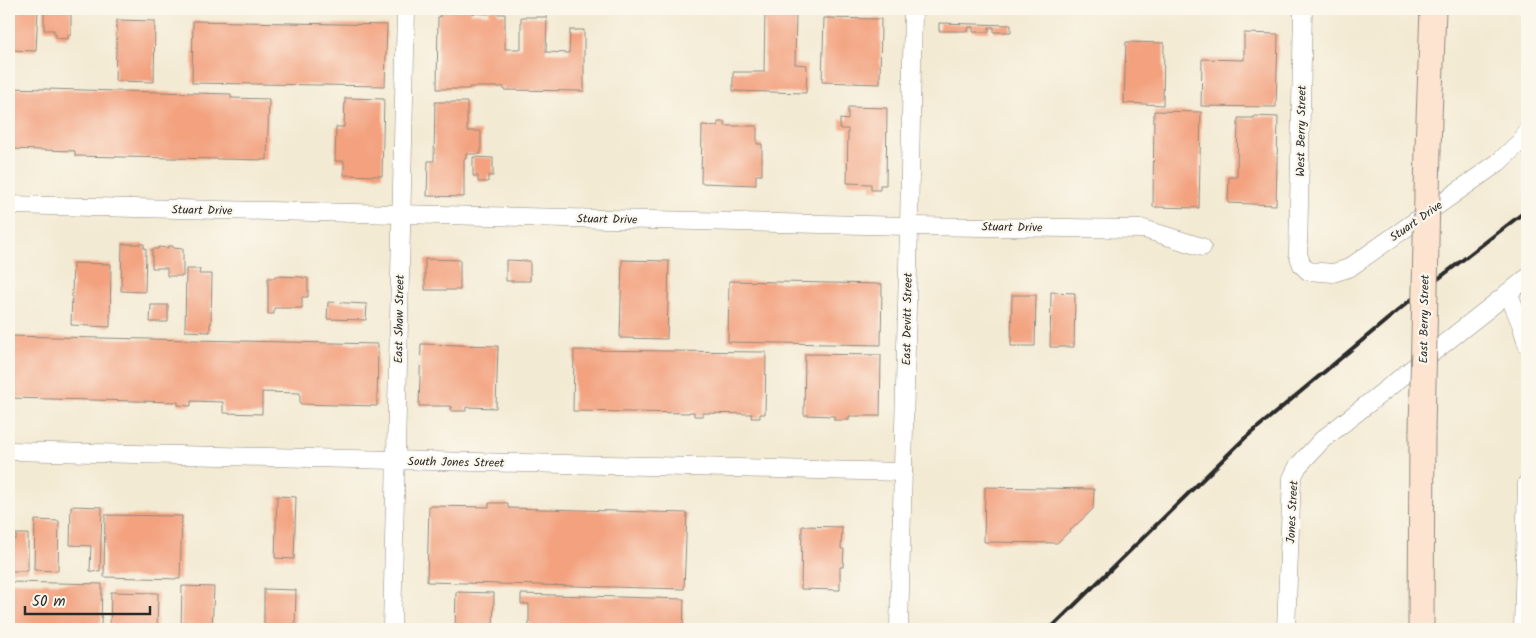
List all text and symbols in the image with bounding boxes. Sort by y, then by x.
street label: West Berry Street [1291,85,1312,177]
street label: Stuart Drive [1386,196,1447,247]
street label: Stuart Drive [171,200,233,221]
street label: Stuart Drive [576,209,638,230]
street label: Stuart Drive [981,217,1043,238]
street label: East Devitt Street [897,272,918,366]
street label: East Shaw Street [389,274,410,364]
street label: East Berry Street [1414,274,1435,364]
street label: South Jones Street [407,452,505,473]
street label: Jones Street [1281,480,1304,544]
scale bar [25,583,150,615]
text: 50 m [32,590,66,614]

